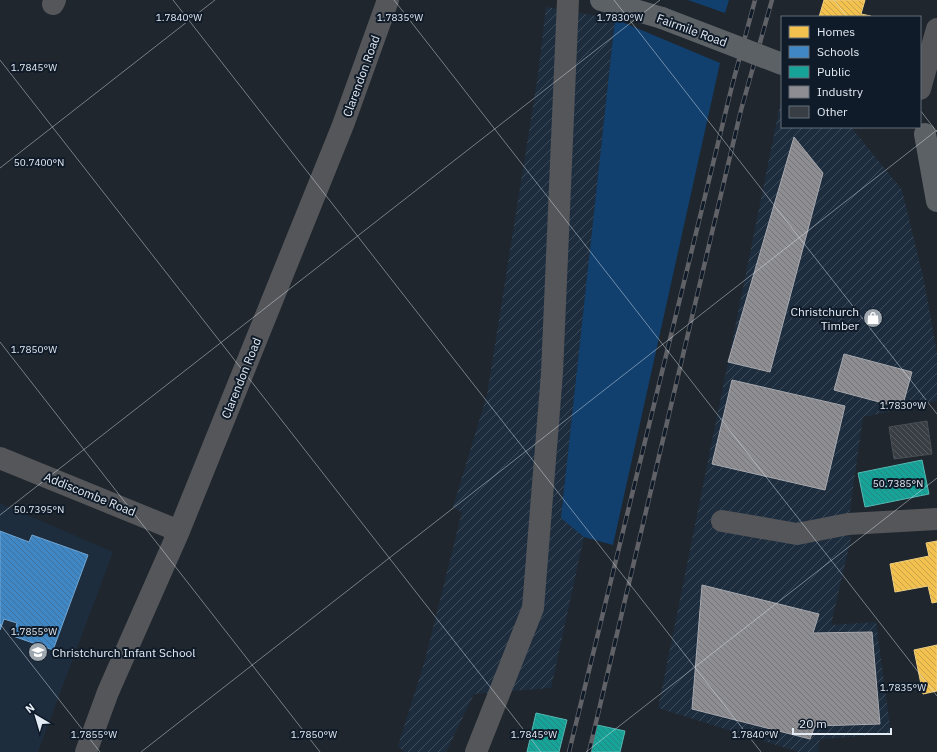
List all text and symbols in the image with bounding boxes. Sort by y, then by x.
street label: Fairmile Road [655,10,729,50]
text: 1.7840°W [156,11,202,24]
text: 1.7835°W [377,11,423,24]
text: 1.7830°W [597,11,643,24]
legend [781,16,921,128]
text: Homes [817,24,855,39]
street label: Clarendon Road [339,33,383,119]
text: Schools [817,44,860,59]
text: 1.7845°W [11,61,57,74]
text: Public [817,64,850,79]
text: Industry [817,84,863,99]
text: Other [817,104,848,119]
text: 50.7400°N [14,156,64,169]
place label: Christchurch Timber [791,304,860,333]
shop icon: Christchurch Timber [862,307,884,329]
street label: Clarendon Road [218,335,264,421]
text: 1.7850°W [11,343,57,356]
text: 1.7830°W [880,399,926,412]
street label: Addiscombe Road [42,469,138,519]
text: 50.7385°N [873,477,923,490]
text: 50.7395°N [14,503,64,516]
text: 1.7855°W [11,625,57,638]
school or university icon: Christchurch Infant School [27,641,49,663]
place label: Christchurch Infant School [52,645,196,660]
text: 1.7835°W [880,681,926,694]
north arrow [16,696,56,736]
text: N [22,700,37,716]
scale bar [793,710,891,736]
text: 20 m [799,716,827,731]
text: 1.7855°W [71,728,117,741]
text: 1.7850°W [291,728,337,741]
text: 1.7845°W [511,728,557,741]
text: 1.7840°W [732,728,778,741]

